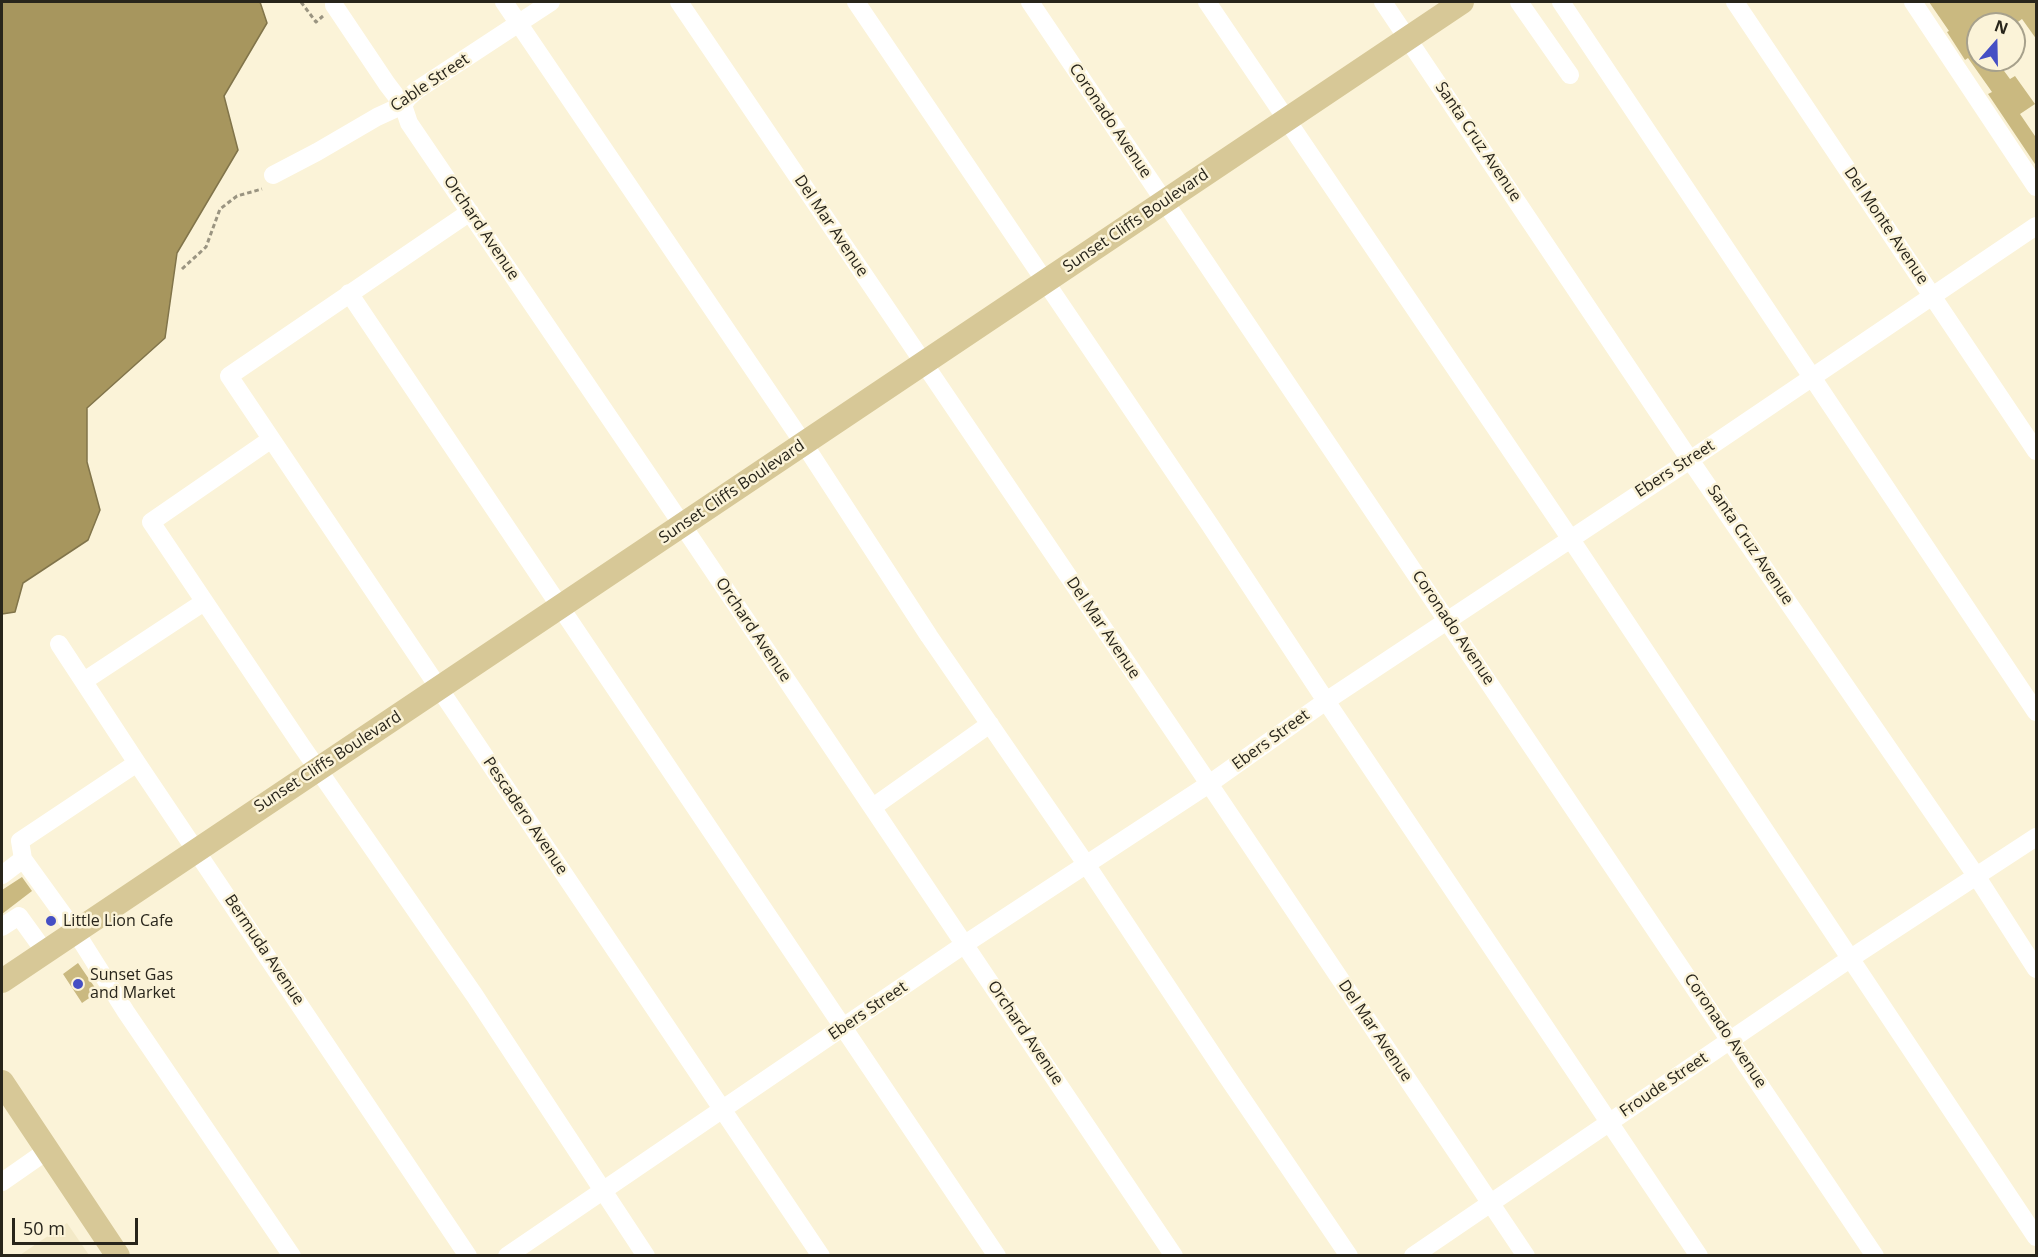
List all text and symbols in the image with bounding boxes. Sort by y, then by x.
north arrow [1966,12,2026,72]
text: N [1992,14,2011,40]
street label: Cable Street [387,50,473,116]
street label: Coronado Avenue [1065,60,1155,182]
street label: Santa Cruz Avenue [1431,79,1525,205]
street label: Del Monte Avenue [1840,164,1932,288]
street label: Sunset Cliffs Boulevard [1060,165,1212,277]
street label: Orchard Avenue [439,172,523,284]
street label: Del Mar Avenue [790,172,872,280]
street label: Sunset Cliffs Boulevard [656,436,808,548]
street label: Ebers Street [1632,436,1718,502]
street label: Santa Cruz Avenue [1703,482,1797,608]
street label: Coronado Avenue [1408,567,1498,689]
street label: Orchard Avenue [711,574,795,686]
street label: Del Mar Avenue [1062,574,1144,682]
street label: Ebers Street [1229,706,1313,774]
street label: Sunset Cliffs Boulevard [251,707,405,817]
street label: Pescadero Avenue [479,754,571,878]
street label: Bermuda Avenue [220,891,308,1009]
place label: Little Lion Cafe [63,911,173,931]
marker: Little Lion Cafe [44,914,58,928]
place label: Sunset Gas and Market [90,965,176,1003]
street label: Coronado Avenue [1680,970,1770,1092]
marker: Sunset Gas and Market [71,977,85,991]
street label: Orchard Avenue [983,977,1067,1089]
street label: Del Mar Avenue [1334,977,1416,1085]
street label: Ebers Street [825,978,911,1044]
street label: Froude Street [1616,1049,1712,1121]
scale bar [15,1206,141,1244]
text: 50 m [23,1216,65,1240]

